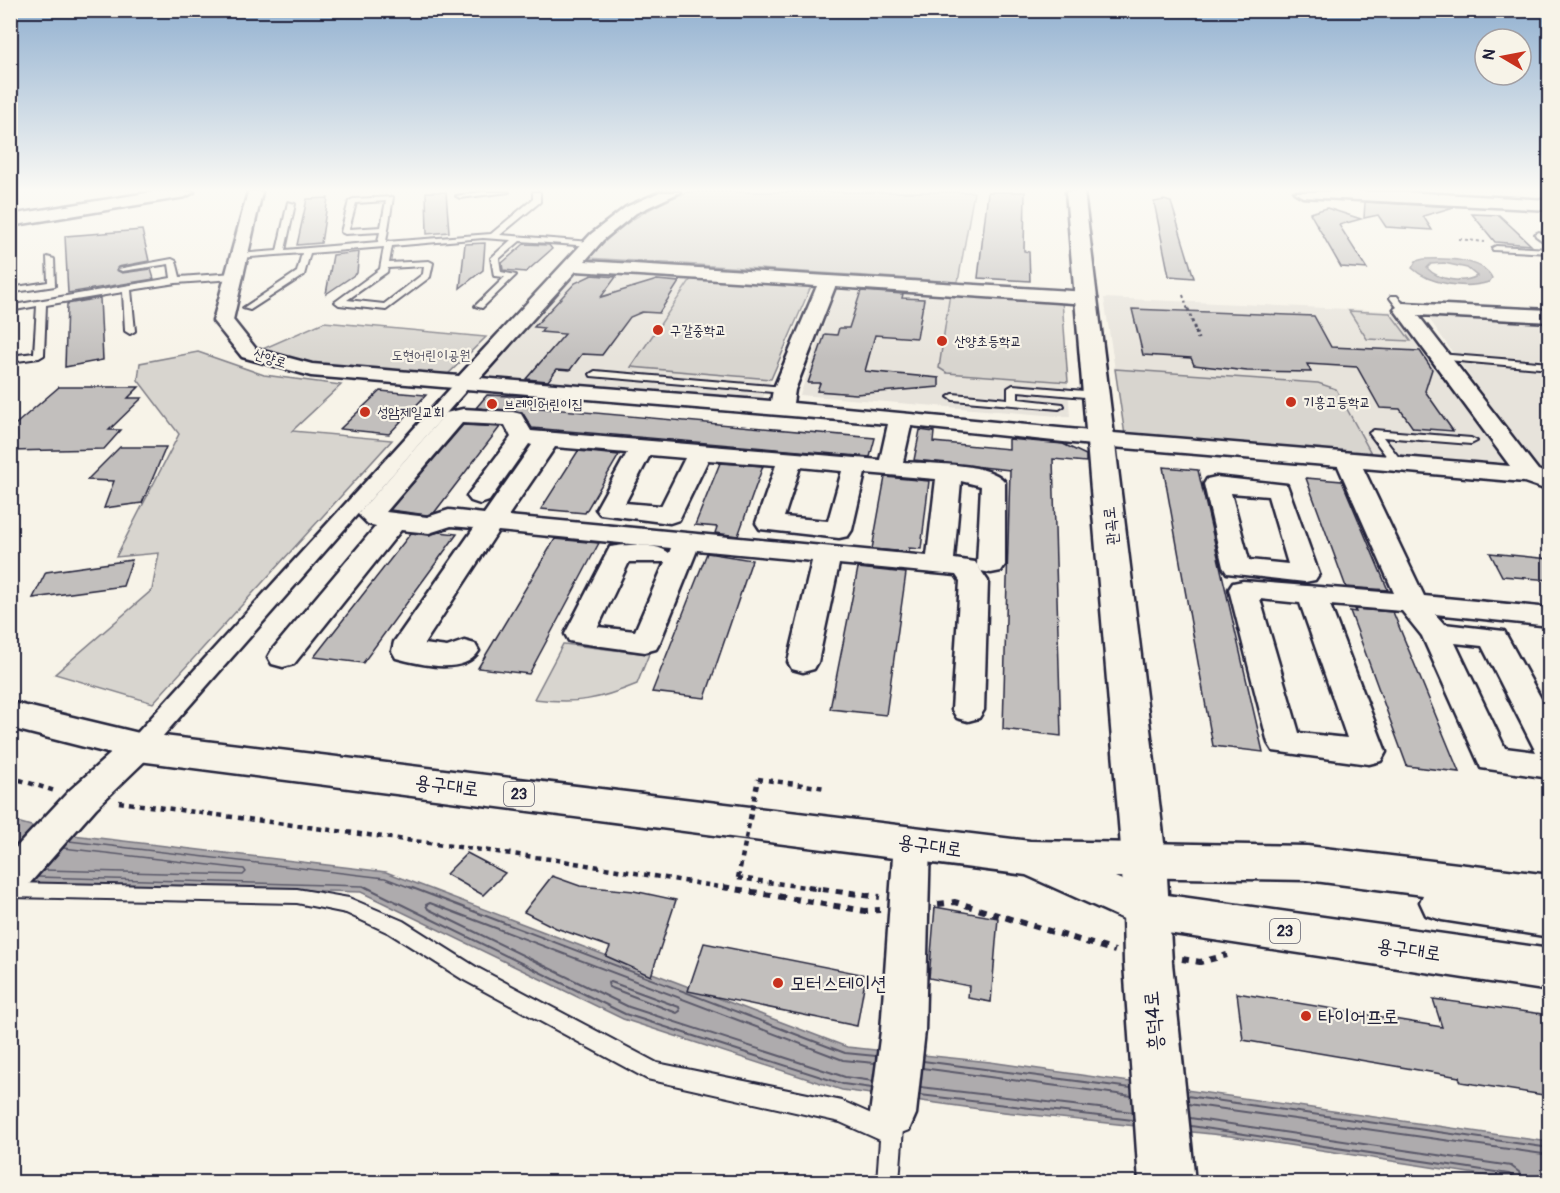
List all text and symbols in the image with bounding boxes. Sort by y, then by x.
north arrow [1473,27,1533,87]
text: N [1478,47,1500,62]
place label: 구갈중학교 [670,322,726,339]
marker: 구갈중학교 [651,323,665,337]
place label: 산양초등학교 [954,333,1022,350]
marker: 산양초등학교 [935,334,949,348]
street label: 산양로 [251,345,288,372]
park label: 도현어린이공원 [392,347,470,364]
place label: 기흥고등학교 [1303,394,1371,411]
marker: 기흥고등학교 [1284,395,1298,409]
place label: 브레인어린이집 [504,396,583,413]
marker: 브레인어린이집 [485,397,499,411]
place label: 성암제일교회 [377,404,445,421]
marker: 성암제일교회 [358,405,372,419]
street label: 관곡로 [1099,506,1123,546]
street label: 용구대로 [413,769,480,802]
road number: 23 [504,782,534,806]
street label: 용구대로 [896,829,964,862]
road number: 23 [1270,919,1300,943]
street label: 용구대로 [1375,933,1443,966]
place label: 모터스테이션 [790,971,887,996]
marker: 모터스테이션 [771,976,785,990]
street label: 흥덕4로 [1138,990,1169,1052]
place label: 타이어프로 [1318,1004,1398,1029]
marker: 타이어프로 [1299,1009,1313,1023]

